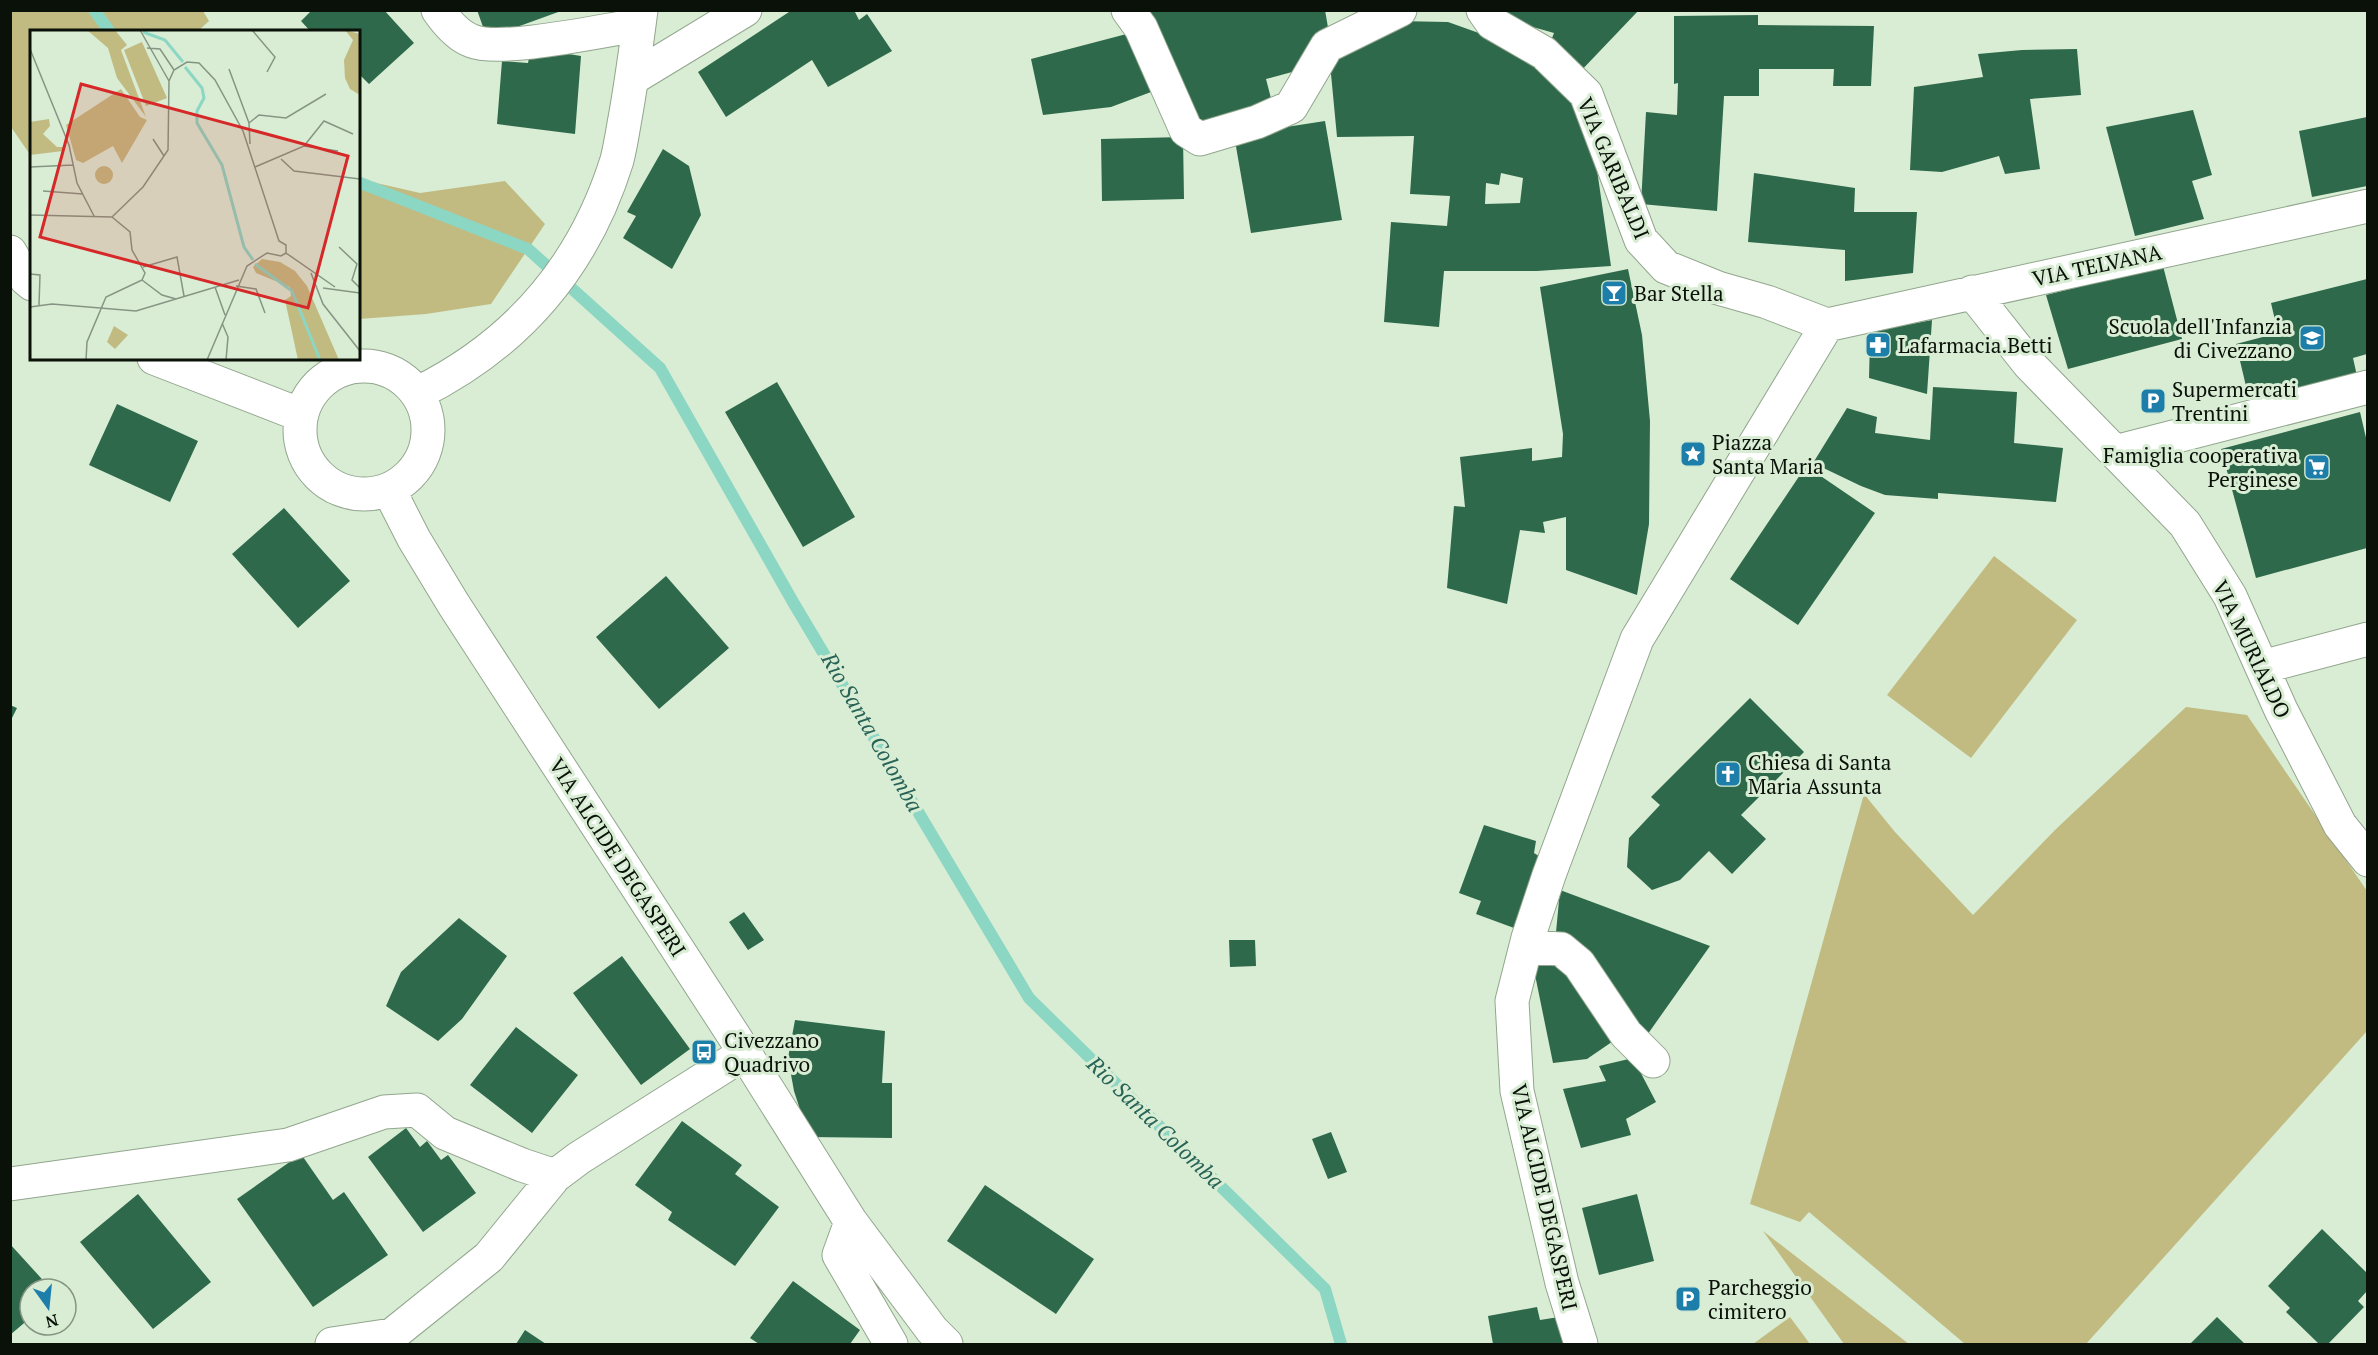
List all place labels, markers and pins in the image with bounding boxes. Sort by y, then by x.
bar icon: Bar Stella [1599,278,1629,308]
place label: Bar Stella [1634,279,1724,307]
place label: Scuola dell'Infanzia di Civezzano [2108,312,2292,364]
school or university icon: Scuola dell'Infanzia di Civezzano [2297,323,2327,353]
pharmacy icon: Lafarmacia.Betti [1863,330,1893,360]
place label: Lafarmacia.Betti [1898,331,2053,359]
place label: Supermercati Trentini [2172,375,2297,427]
parking icon: Supermercati Trentini [2138,386,2168,416]
place label: Piazza Santa Maria [1712,428,1824,480]
place icon: Piazza Santa Maria [1678,439,1708,469]
place label: Famiglia cooperativa Perginese [2103,441,2298,493]
supermarket icon: Famiglia cooperativa Perginese [2302,452,2332,482]
place label: Chiesa di Santa Maria Assunta [1748,748,1892,800]
church icon: Chiesa di Santa Maria Assunta [1713,759,1743,789]
place label: Civezzano Quadrivo [724,1026,819,1078]
bus stop icon: Civezzano Quadrivo [689,1037,719,1067]
place label: Parcheggio cimitero [1708,1273,1812,1325]
parking icon: Parcheggio cimitero [1673,1284,1703,1314]

